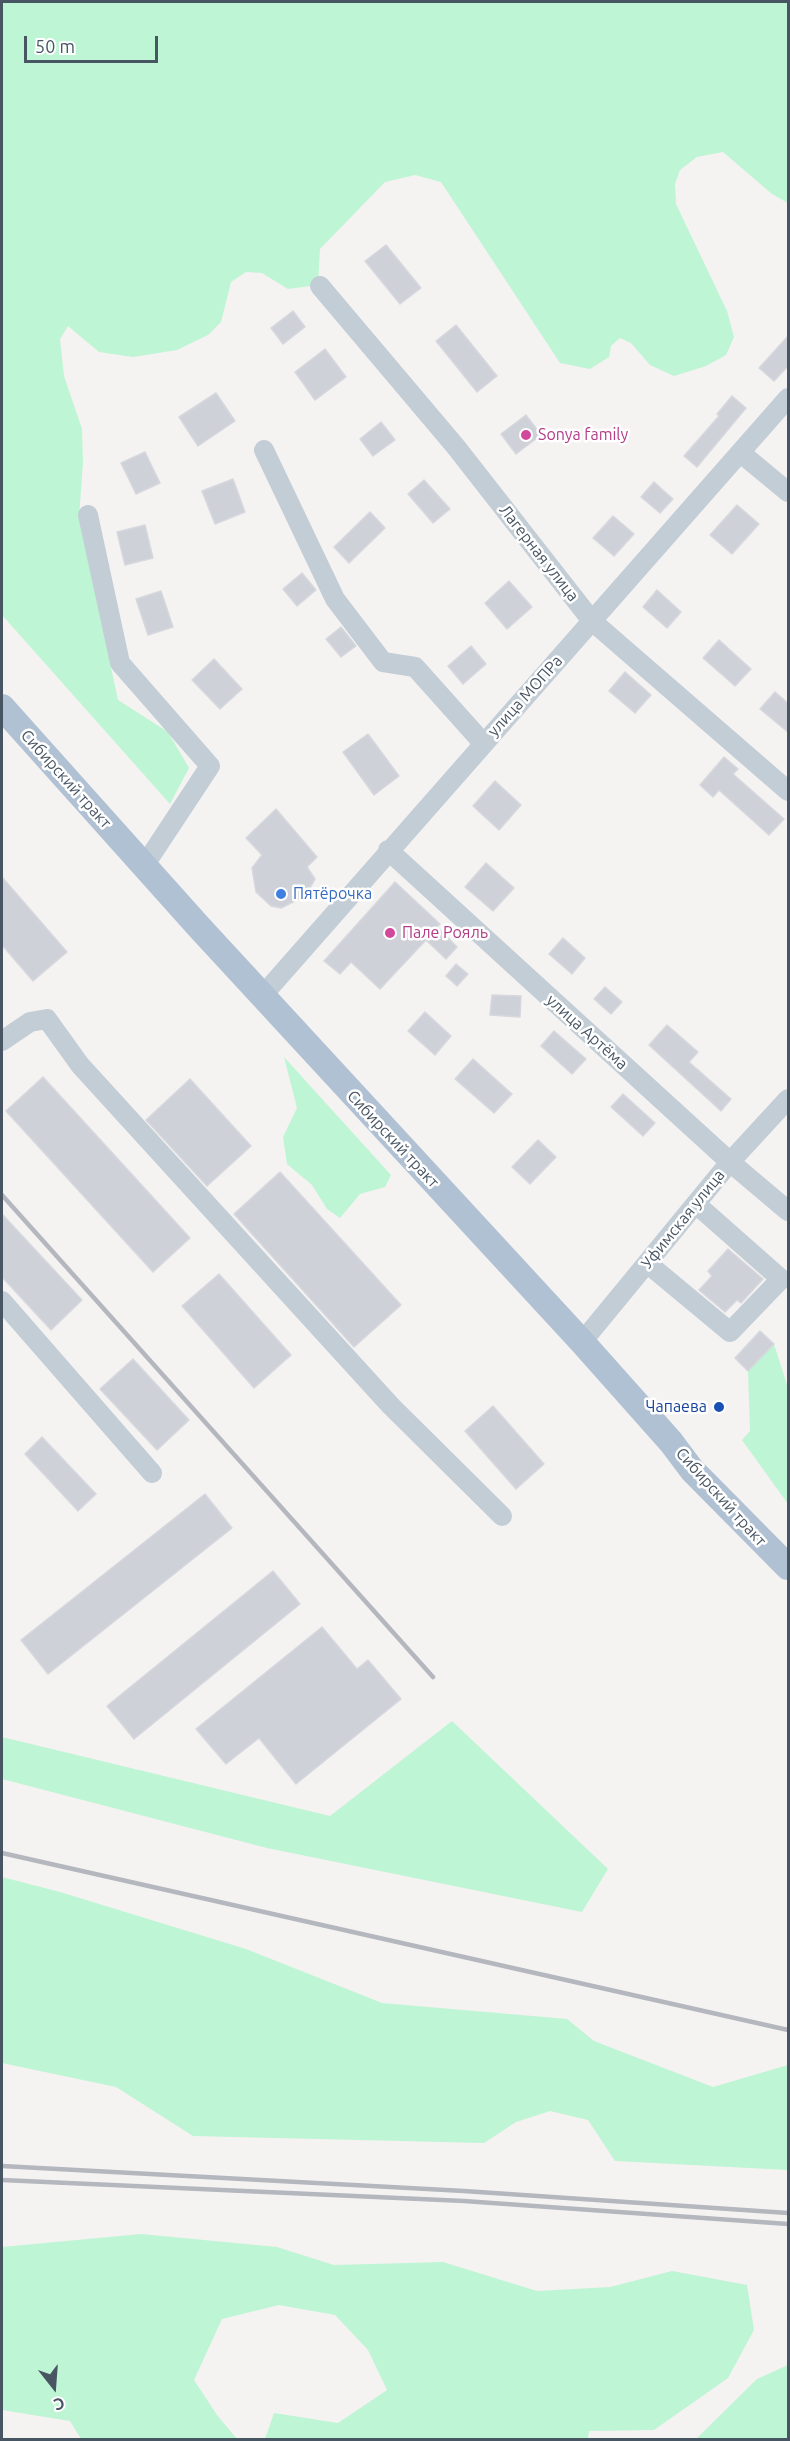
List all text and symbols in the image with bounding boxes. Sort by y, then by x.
scale bar [27,24,160,62]
text: 50 m [35,36,75,56]
place label: Sonya family [538,425,628,445]
marker: Sonya family [519,428,533,442]
street label: Лагерная улица [495,501,583,605]
street label: улица МОПРа [484,652,566,740]
street label: Сибирский тракт [17,726,115,832]
place label: Пятёрочка [293,884,372,904]
marker: Пятёрочка [274,887,288,901]
place label: Пале Рояль [402,923,488,943]
marker: Пале Рояль [383,926,397,940]
street label: улица Артёма [542,990,632,1074]
street label: Сибирский тракт [343,1086,443,1192]
street label: Уфимская улица [637,1166,729,1272]
place label: Чапаева [646,1397,707,1417]
marker: Чапаева [712,1400,726,1414]
street label: Сибирский тракт [672,1444,770,1550]
north arrow [24,2357,84,2417]
text: С [52,2394,67,2414]

